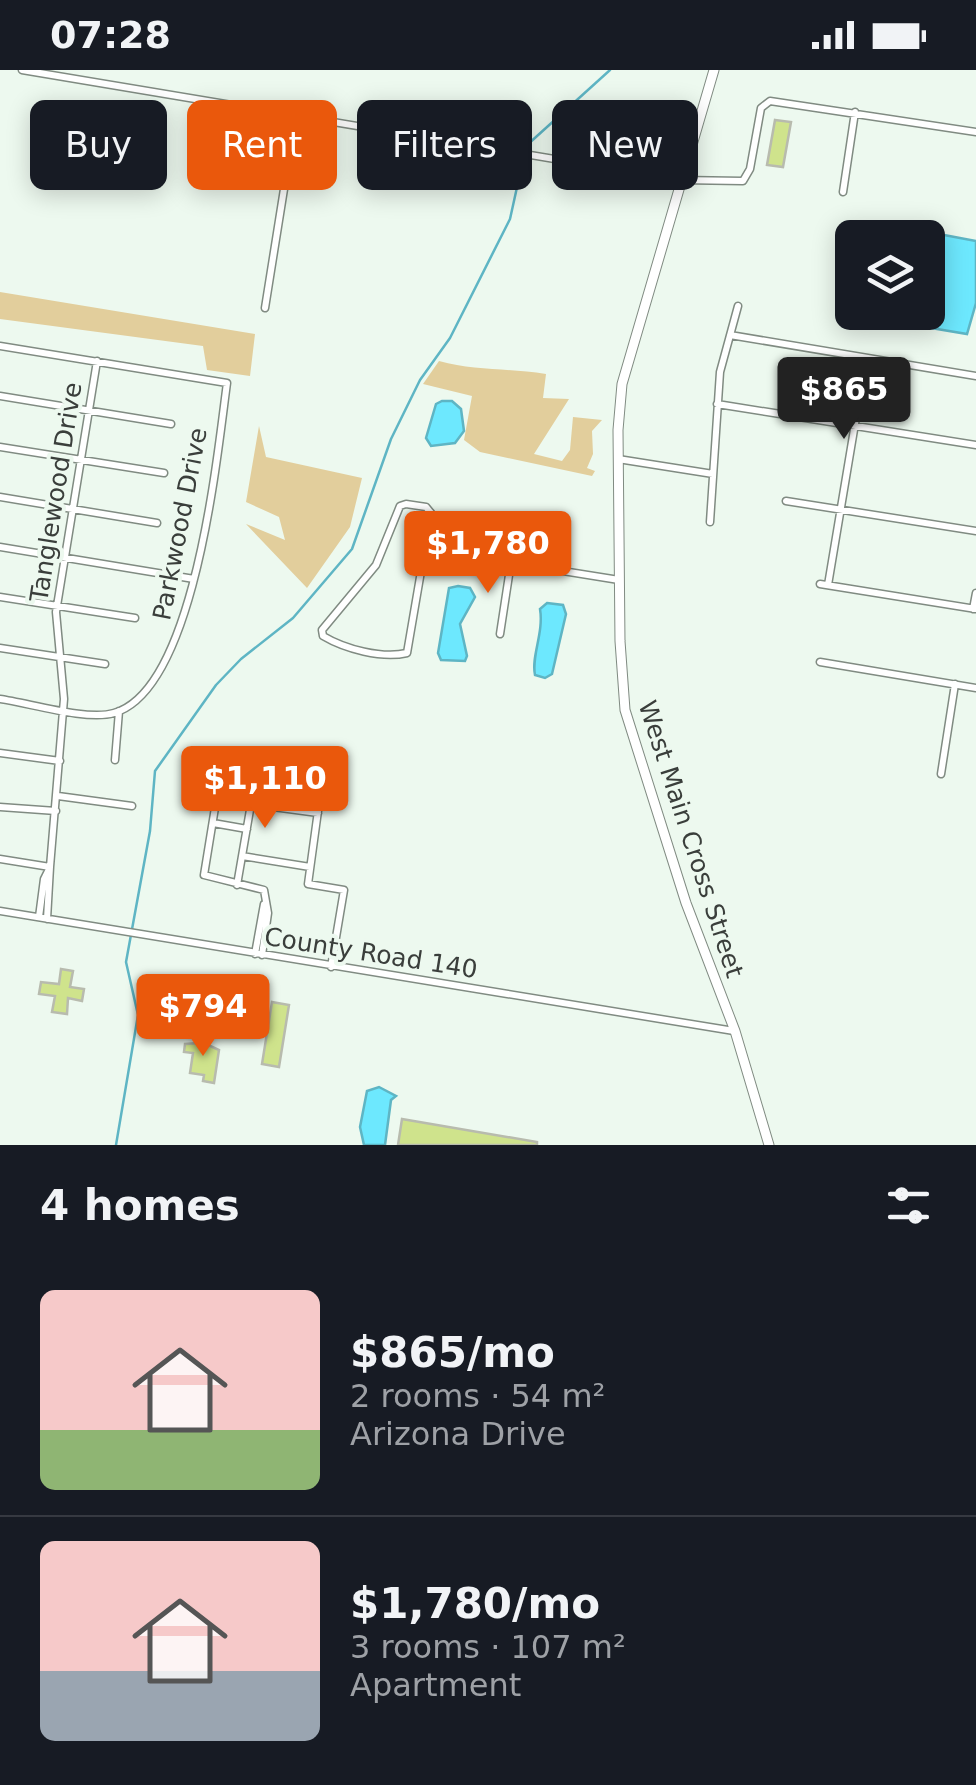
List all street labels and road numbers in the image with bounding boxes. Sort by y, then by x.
street label: Tanglewood Drive [24,380,88,605]
street label: Parkwood Drive [147,425,213,623]
street label: West Main Cross Street [632,697,750,981]
street label: County Road 140 [262,922,480,984]

